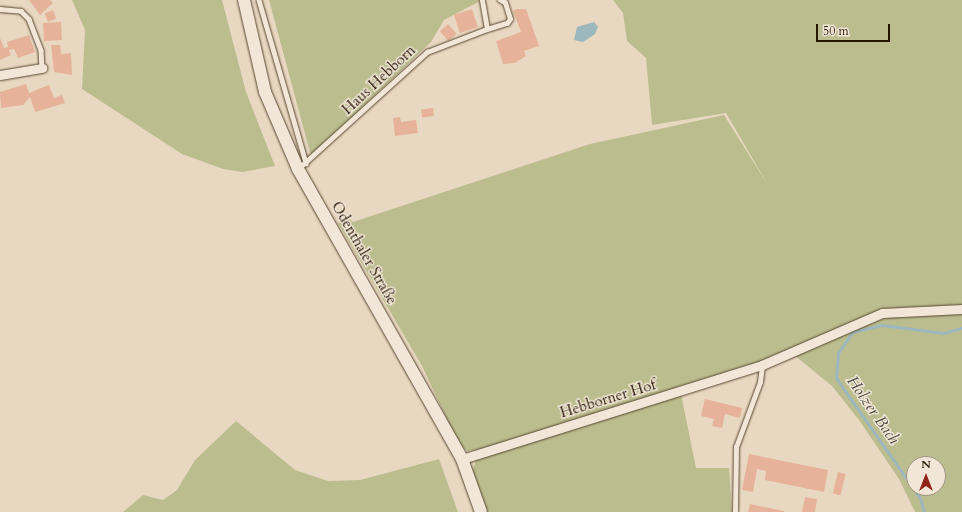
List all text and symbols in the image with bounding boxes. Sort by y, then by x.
scale bar [818,16,892,42]
text: 50 m [823,23,849,39]
street label: Haus Hebborn [339,41,419,119]
street label: Odenthaler Straße [327,198,401,308]
water label: Holzer Bach [842,372,904,448]
street label: Hebborner Hof [558,376,658,422]
north arrow [906,456,946,496]
text: N [921,457,931,472]

